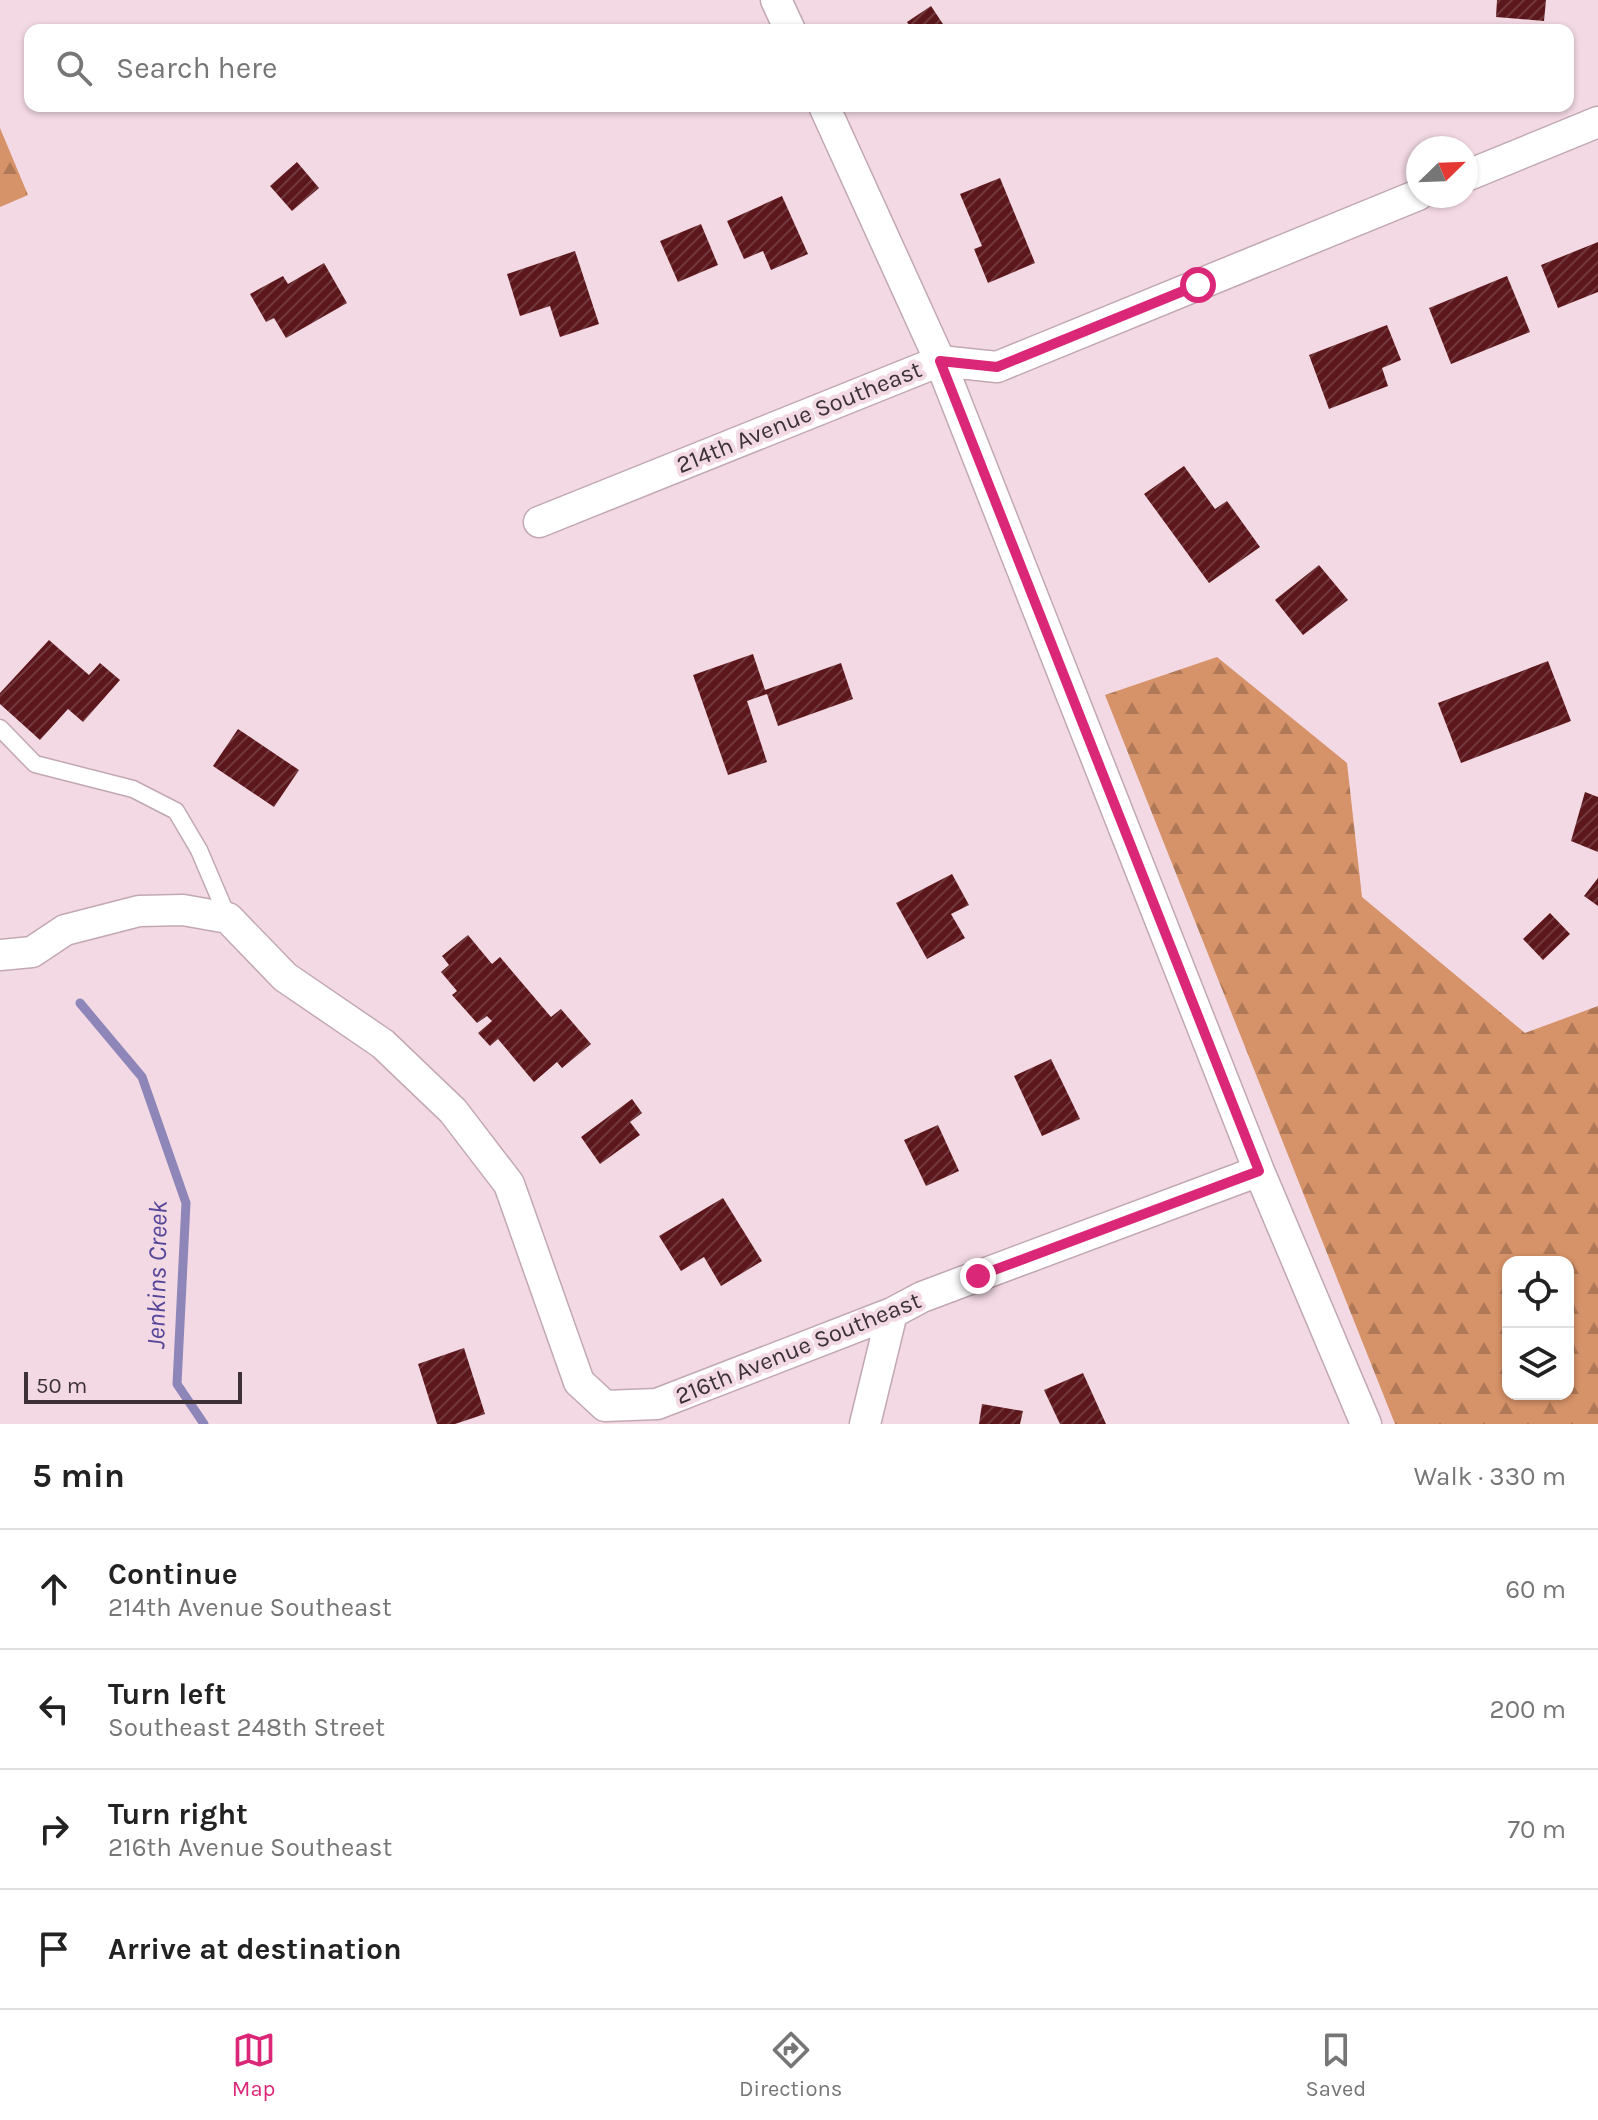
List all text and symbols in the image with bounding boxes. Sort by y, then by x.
search box [24,24,1574,112]
icon: search [52,46,96,90]
text: Search here [116,50,277,86]
north arrow [1406,136,1478,208]
route start [1180,267,1216,303]
street label: 214th Avenue Southeast [672,355,926,479]
water label: Jenkins Creek [140,1200,174,1349]
map controls [1502,1256,1574,1400]
button: locate [1502,1256,1574,1328]
route end [960,1258,996,1294]
street label: 216th Avenue Southeast [671,1286,925,1410]
button: layers [1502,1328,1574,1400]
scale bar [24,1368,242,1404]
text: 50 m [36,1373,87,1399]
text: 5 min [32,1456,125,1496]
text: Walk · 330 m [1414,1461,1566,1492]
text: Continue [108,1556,238,1592]
icon: ahead [32,1567,76,1611]
text: 60 m [1505,1574,1566,1605]
text: 214th Avenue Southeast [108,1592,392,1623]
text: Turn left [108,1676,226,1712]
icon: left [32,1687,76,1731]
text: 200 m [1490,1694,1566,1725]
text: Southeast 248th Street [108,1712,385,1743]
text: Turn right [108,1796,248,1832]
icon: right [32,1807,76,1851]
text: 70 m [1508,1814,1566,1845]
text: 216th Avenue Southeast [108,1832,392,1863]
icon: arrive [32,1927,76,1971]
text: Arrive at destination [108,1931,402,1967]
tab: Map [232,2028,276,2102]
tab: Directions [739,2028,842,2102]
tab: Saved [1306,2028,1366,2102]

